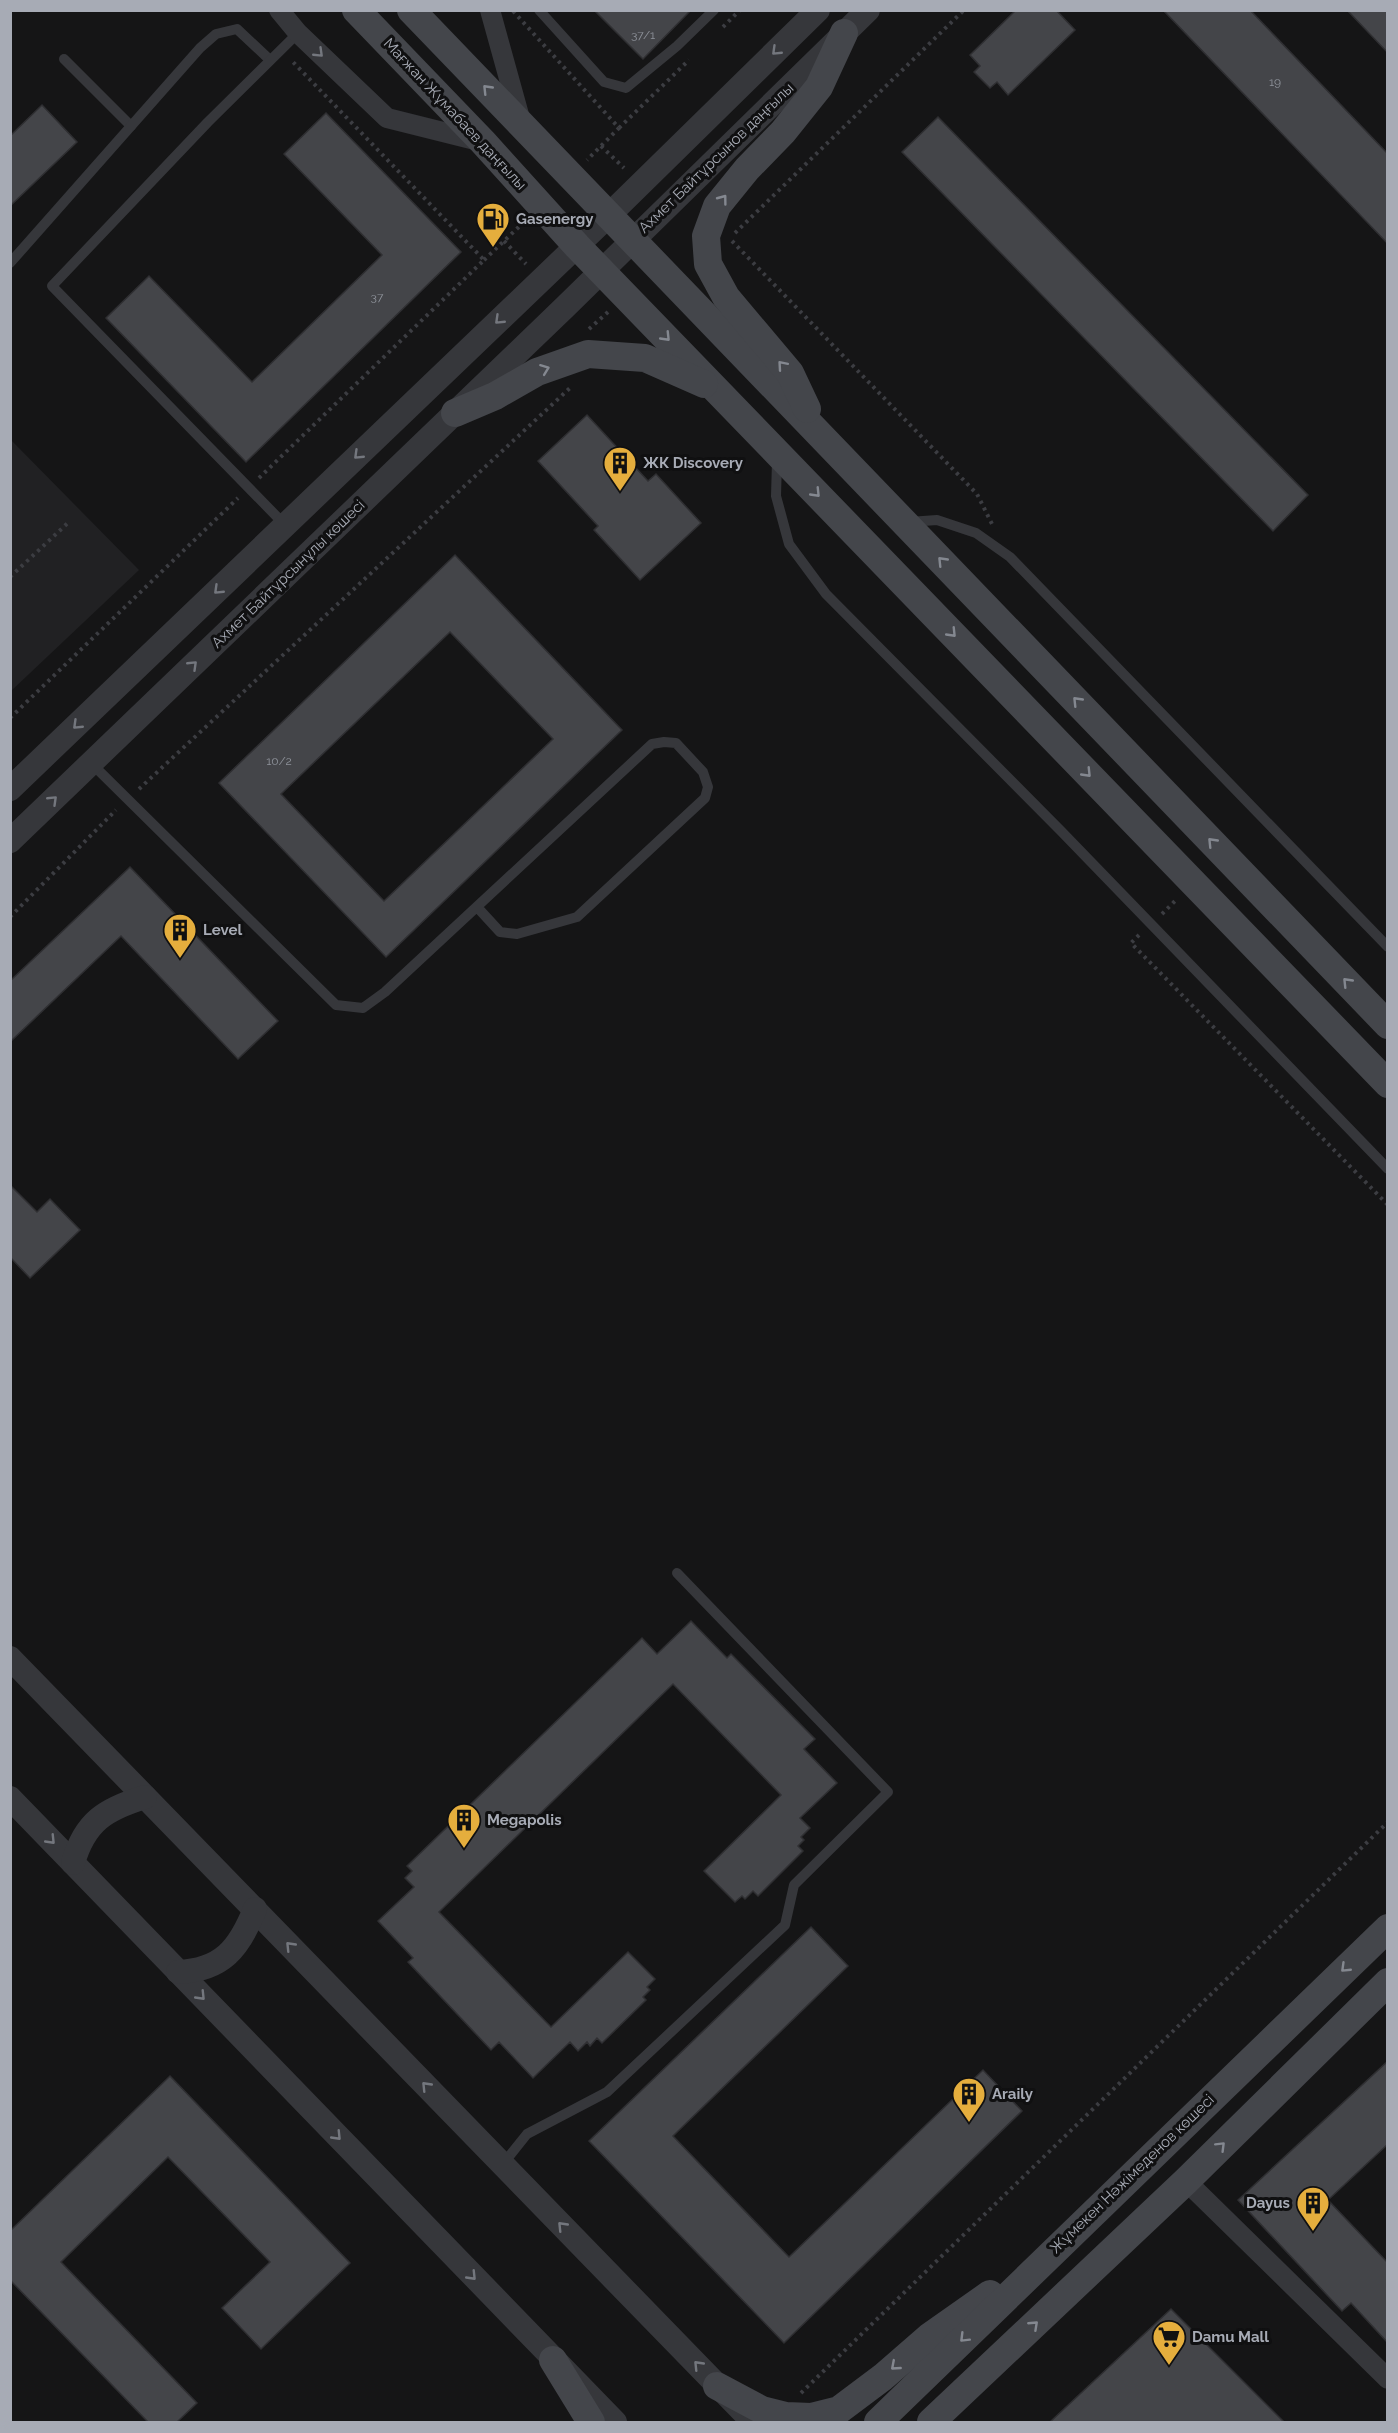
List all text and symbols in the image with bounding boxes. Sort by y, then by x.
house number: 37/1 [631,28,655,42]
street label: Мағжан Жұмабаев даңғылы [380,34,530,194]
one-way arrow [772,44,783,55]
one-way arrow [312,46,322,57]
house number: 19 [1269,75,1281,89]
street label: Ахмет Байтұрсынов даңғылы [635,79,797,237]
one-way arrow [483,85,494,95]
one-way arrow [716,195,727,206]
fuel station icon: Gasenergy [475,201,511,248]
place label: Gasenergy [516,210,594,228]
house number: 37 [371,290,384,304]
one-way arrow [495,313,505,324]
one-way arrow [659,330,670,341]
one-way arrow [779,361,790,372]
one-way arrow [539,364,550,377]
building icon: ЖК Discovery [602,445,638,492]
one-way arrow [355,448,365,459]
place label: ЖК Discovery [643,454,744,472]
one-way arrow [809,485,820,496]
street label: Ахмет Байтұрсынұлы көшесі [208,496,368,652]
one-way arrow [938,557,949,568]
one-way arrow [214,583,225,594]
one-way arrow [945,626,956,636]
one-way arrow [187,661,197,672]
one-way arrow [1073,698,1084,709]
one-way arrow [74,718,85,729]
house number: 10/2 [266,754,292,768]
one-way arrow [1080,766,1091,777]
one-way arrow [45,797,56,808]
one-way arrow [1208,838,1219,849]
building icon: Level [162,912,198,959]
place label: Level [203,921,242,939]
one-way arrow [1343,979,1354,989]
building icon: Megapolis [446,1802,482,1849]
place label: Megapolis [487,1811,562,1829]
one-way arrow [44,1833,55,1844]
one-way arrow [287,1942,298,1953]
one-way arrow [1342,1961,1353,1972]
one-way arrow [194,1989,205,1999]
building icon: Araily [951,2076,987,2123]
one-way arrow [422,2082,433,2092]
place label: Araily [992,2085,1034,2103]
street label: Жұмекен Нәжімеденов көшесі [1046,2091,1218,2257]
one-way arrow [329,2128,340,2139]
one-way arrow [1214,2143,1225,2154]
building icon: Dayus [1295,2185,1331,2232]
place label: Dayus [1246,2194,1290,2212]
one-way arrow [558,2222,569,2232]
one-way arrow [465,2270,476,2280]
supermarket icon: Damu Mall [1151,2319,1187,2366]
one-way arrow [1027,2321,1038,2332]
place label: Damu Mall [1192,2328,1269,2346]
one-way arrow [961,2331,971,2342]
one-way arrow [891,2359,902,2370]
one-way arrow [694,2362,705,2372]

